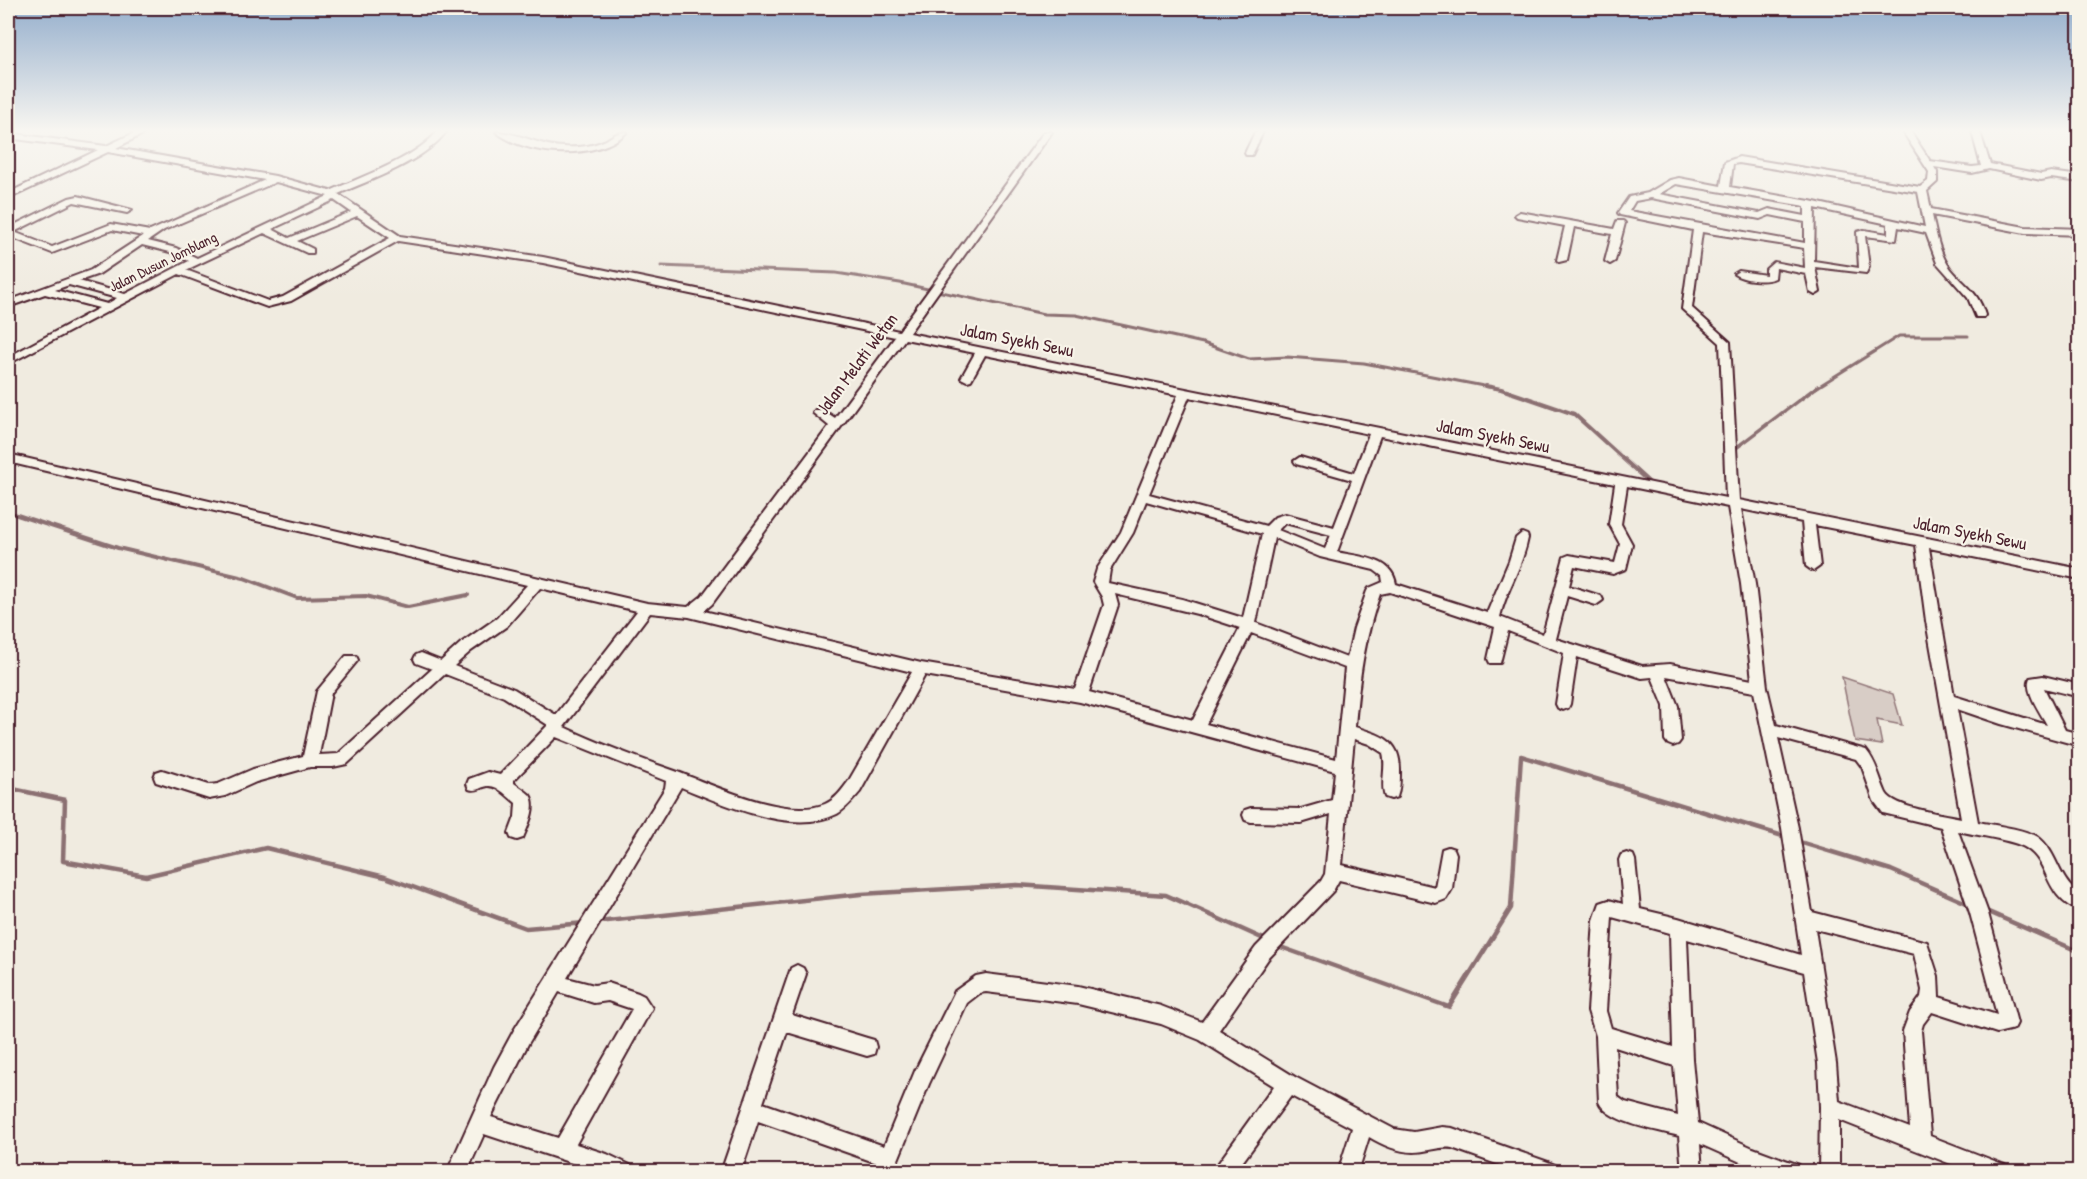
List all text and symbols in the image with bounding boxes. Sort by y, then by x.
street label: Jalan Dusun Jomblang [105,226,221,297]
street label: Jalan Melati Wetan [810,308,903,420]
street label: Jalam Syekh Sewu [958,316,1076,363]
street label: Jalam Syekh Sewu [1434,412,1552,459]
street label: Jalam Syekh Sewu [1911,509,2029,556]

